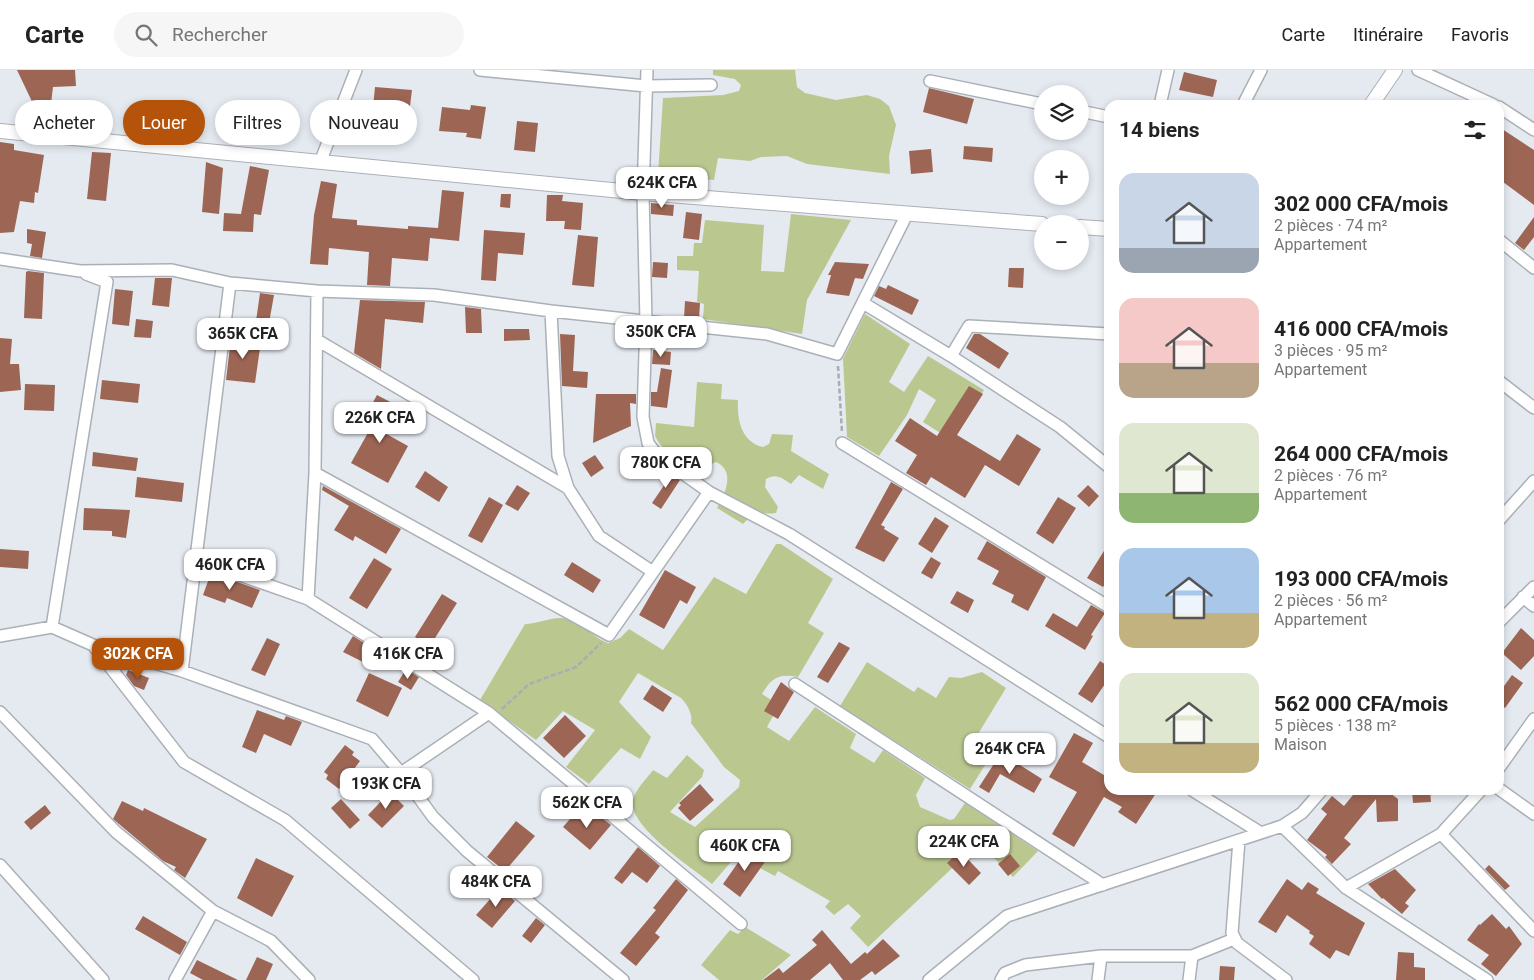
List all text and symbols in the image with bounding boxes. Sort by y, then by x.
search box [114,12,464,57]
text: Carte [25,21,84,49]
icon: search [132,21,160,49]
text: Rechercher [172,23,267,46]
text: Carte [1282,24,1325,45]
text: Itinéraire [1353,24,1423,45]
text: Favoris [1451,24,1509,45]
map controls [1034,85,1089,270]
button: layers [1034,85,1089,140]
chip: Acheter [15,100,113,145]
chip: Louer [123,100,205,145]
chip: Filtres [215,100,300,145]
chip: Nouveau [310,100,417,145]
icon: filters [1461,116,1489,144]
text: 14 biens [1119,118,1200,142]
button: + [1034,150,1089,205]
pin: 624K CFA [610,166,714,209]
text: 624K CFA [627,173,697,192]
text: 302 000 CFA/mois [1274,192,1448,216]
icon: home [1159,193,1219,253]
button: − [1034,215,1089,270]
text: 2 pièces · 74 m² [1274,216,1387,235]
text: Appartement [1274,235,1367,254]
pin: 350K CFA [609,316,713,358]
text: 416 000 CFA/mois [1274,317,1448,341]
pin: 365K CFA [191,318,295,360]
icon: home [1159,318,1219,378]
text: 350K CFA [626,322,696,341]
text: 365K CFA [208,324,278,343]
text: 3 pièces · 95 m² [1274,341,1387,360]
text: Appartement [1274,360,1367,379]
pin: 226K CFA [328,402,432,444]
text: 226K CFA [345,408,415,427]
text: 264 000 CFA/mois [1274,442,1448,466]
icon: home [1159,443,1219,503]
pin: 780K CFA [614,446,718,489]
text: 780K CFA [631,453,701,472]
text: 2 pièces · 76 m² [1274,466,1387,485]
text: Appartement [1274,485,1367,504]
pin: 460K CFA [178,548,282,591]
text: 460K CFA [195,555,265,574]
text: 193 000 CFA/mois [1274,567,1448,591]
icon: home [1159,568,1219,628]
text: 2 pièces · 56 m² [1274,591,1387,610]
text: Appartement [1274,610,1367,629]
pin: 302K CFA [86,638,190,680]
pin: 416K CFA [356,638,460,680]
text: 302K CFA [103,644,173,663]
text: 416K CFA [373,644,443,663]
text: 562 000 CFA/mois [1274,692,1448,716]
icon: home [1159,693,1219,753]
text: 5 pièces · 138 m² [1274,716,1396,735]
pin: 264K CFA [958,732,1062,775]
text: Maison [1274,735,1327,754]
text: 264K CFA [975,739,1045,758]
pin: 193K CFA [334,768,438,810]
text: 193K CFA [351,774,421,793]
pin: 562K CFA [535,786,639,829]
text: 562K CFA [552,793,622,812]
pin: 224K CFA [912,826,1016,868]
pin: 460K CFA [693,830,797,872]
text: 224K CFA [929,832,999,851]
text: 460K CFA [710,836,780,855]
pin: 484K CFA [444,866,548,908]
text: 484K CFA [461,872,531,891]

